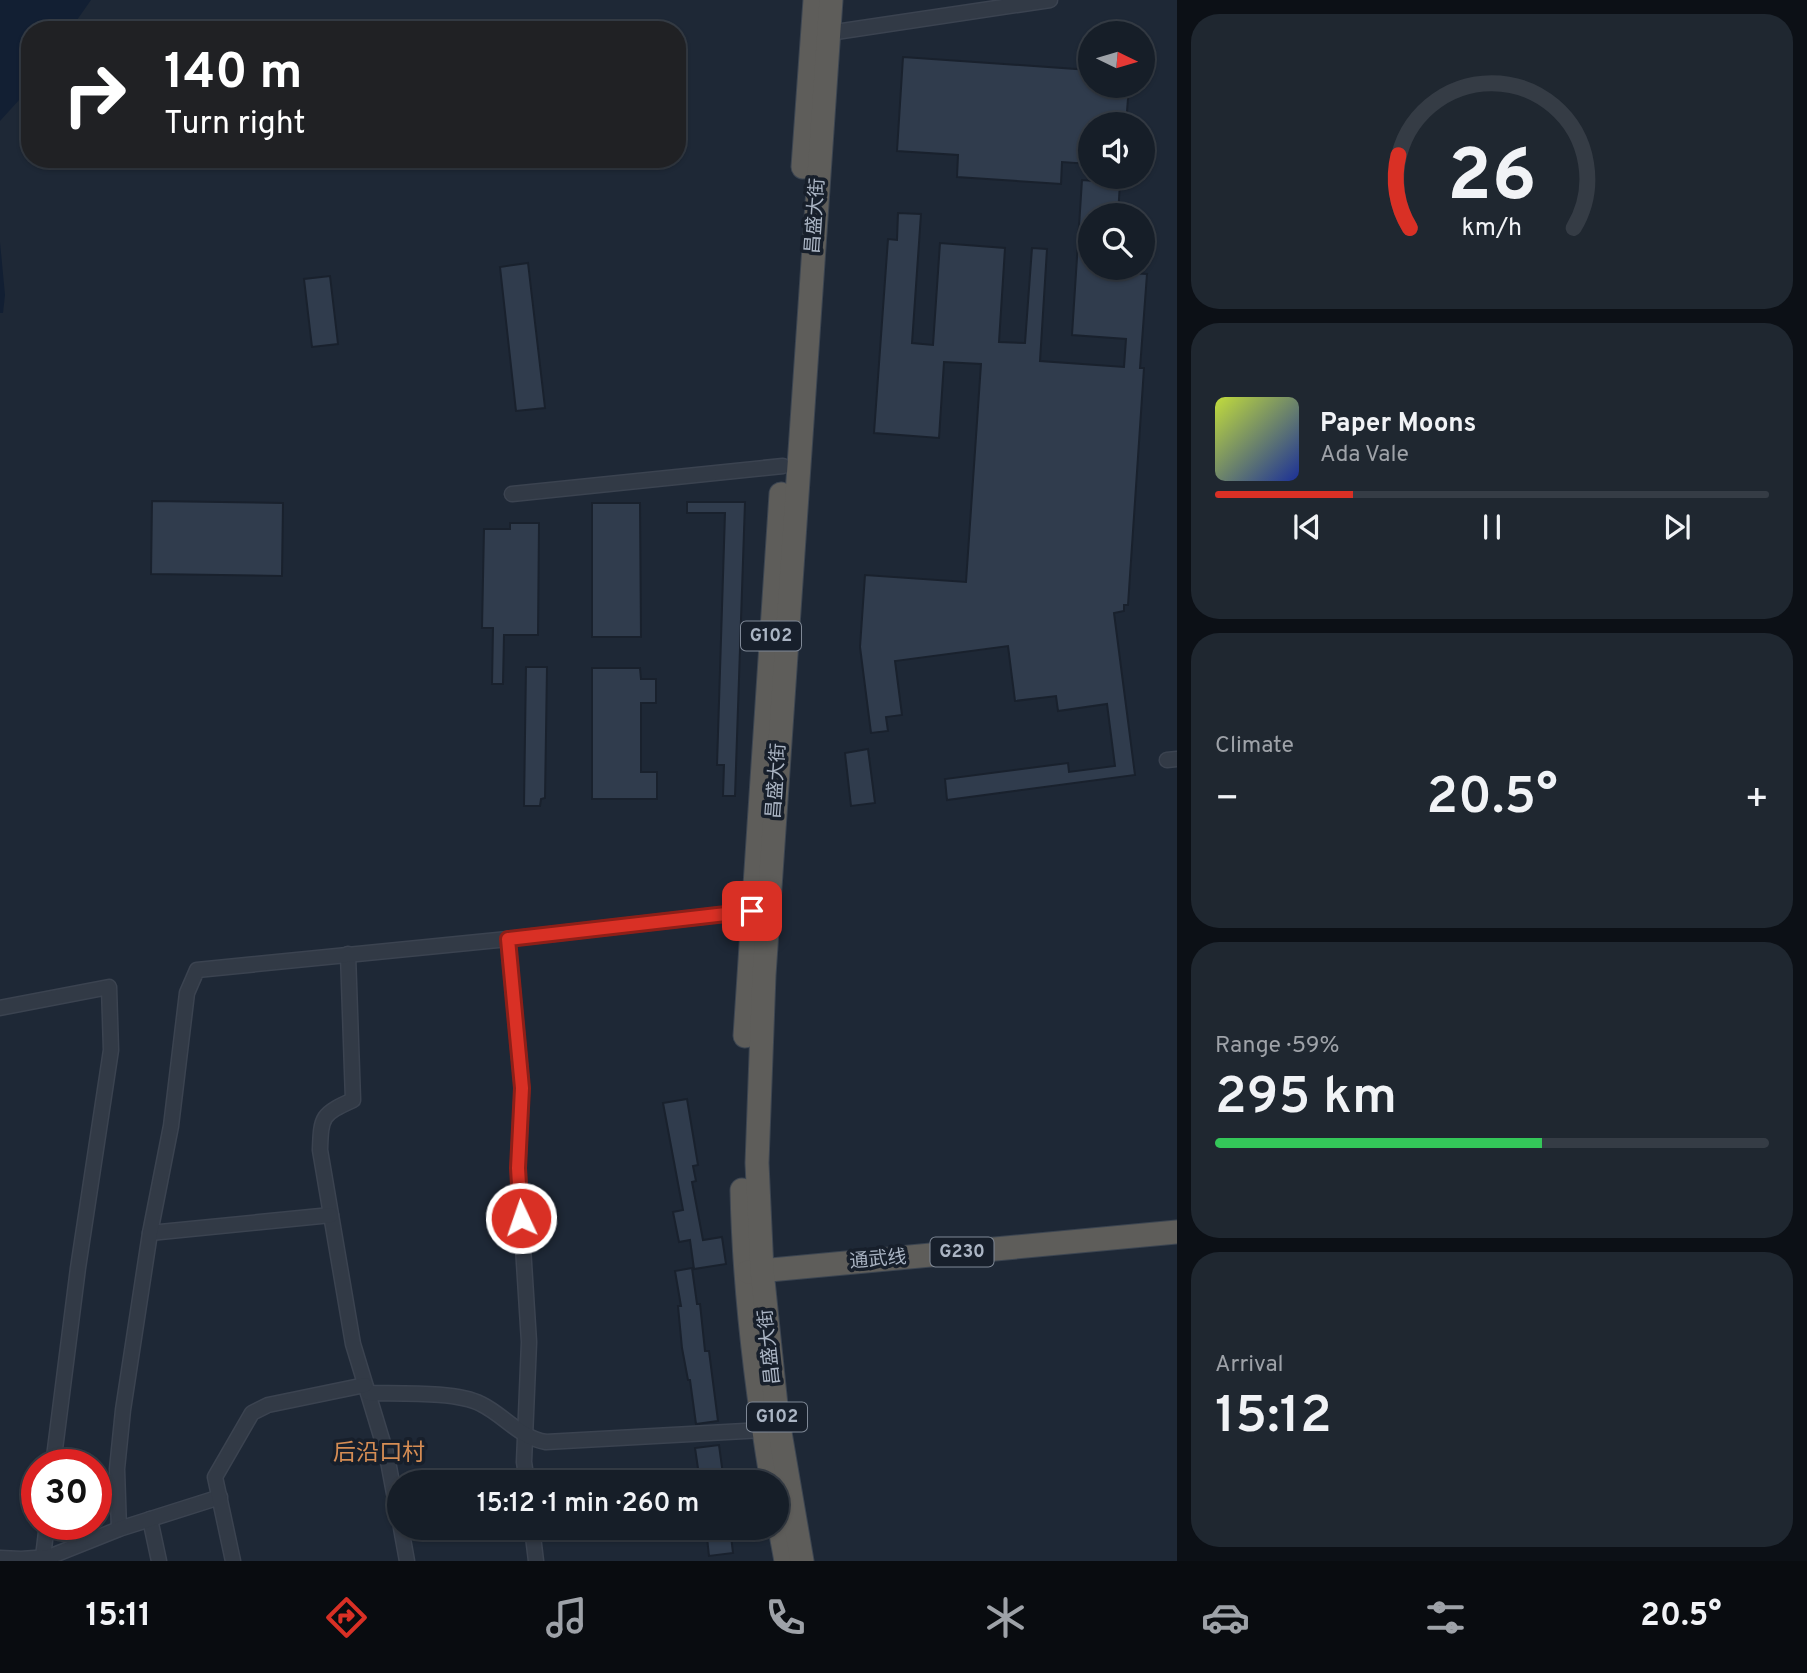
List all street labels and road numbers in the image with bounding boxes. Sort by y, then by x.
street label: 昌盛大街 [801,177,831,255]
road number: G102 [741,622,801,650]
street label: 昌盛大街 [762,742,792,820]
road number: G230 [930,1238,993,1266]
street label: 通武线 [849,1246,907,1274]
street label: 昌盛大街 [754,1308,786,1386]
road number: G102 [747,1402,807,1432]

